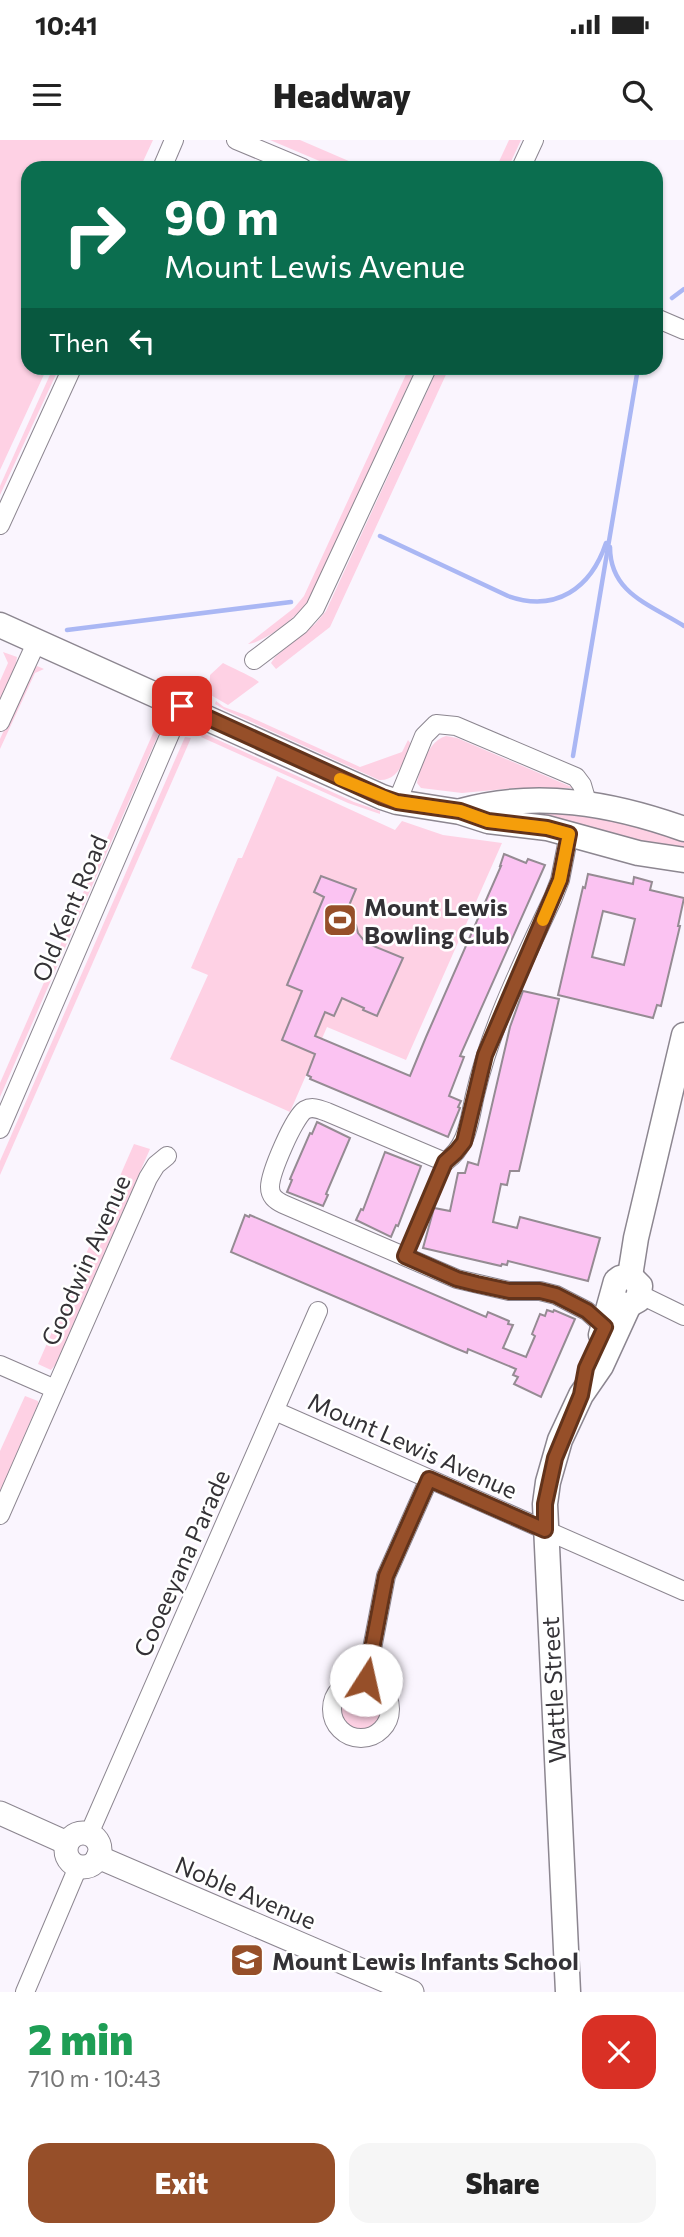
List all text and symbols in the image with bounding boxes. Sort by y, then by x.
text: 10:41 [35,9,98,40]
text: Headway [273,75,411,115]
icon: menu [28,76,66,114]
icon: search [618,76,656,114]
text: 90 m [164,185,279,245]
icon: right [49,189,140,280]
text: Mount Lewis Avenue [164,245,465,285]
icon: left [123,322,161,360]
text: Then [49,326,109,357]
pin [152,676,212,736]
icon: arrive [163,687,201,725]
street label: Old Kent Road [25,830,113,986]
place label: Mount Lewis Bowling Club [364,892,509,949]
sports icon: Mount Lewis Bowling Club [321,901,359,939]
street label: Goodwin Avenue [34,1170,136,1350]
street label: Mount Lewis Avenue [304,1386,522,1504]
street label: Cooeeyana Parade [127,1465,235,1661]
street label: Wattle Street [535,1616,571,1764]
position arrow [329,1643,403,1717]
street label: Noble Avenue [171,1849,321,1935]
school or university icon: Mount Lewis Infants School [228,1941,266,1979]
place label: Mount Lewis Infants School [272,1946,579,1975]
text: 2 min [28,2012,134,2064]
button: close [582,2015,656,2089]
text: 710 m · 10:43 [28,2064,161,2092]
button: Exit [28,2143,335,2223]
button: Share [349,2143,656,2223]

